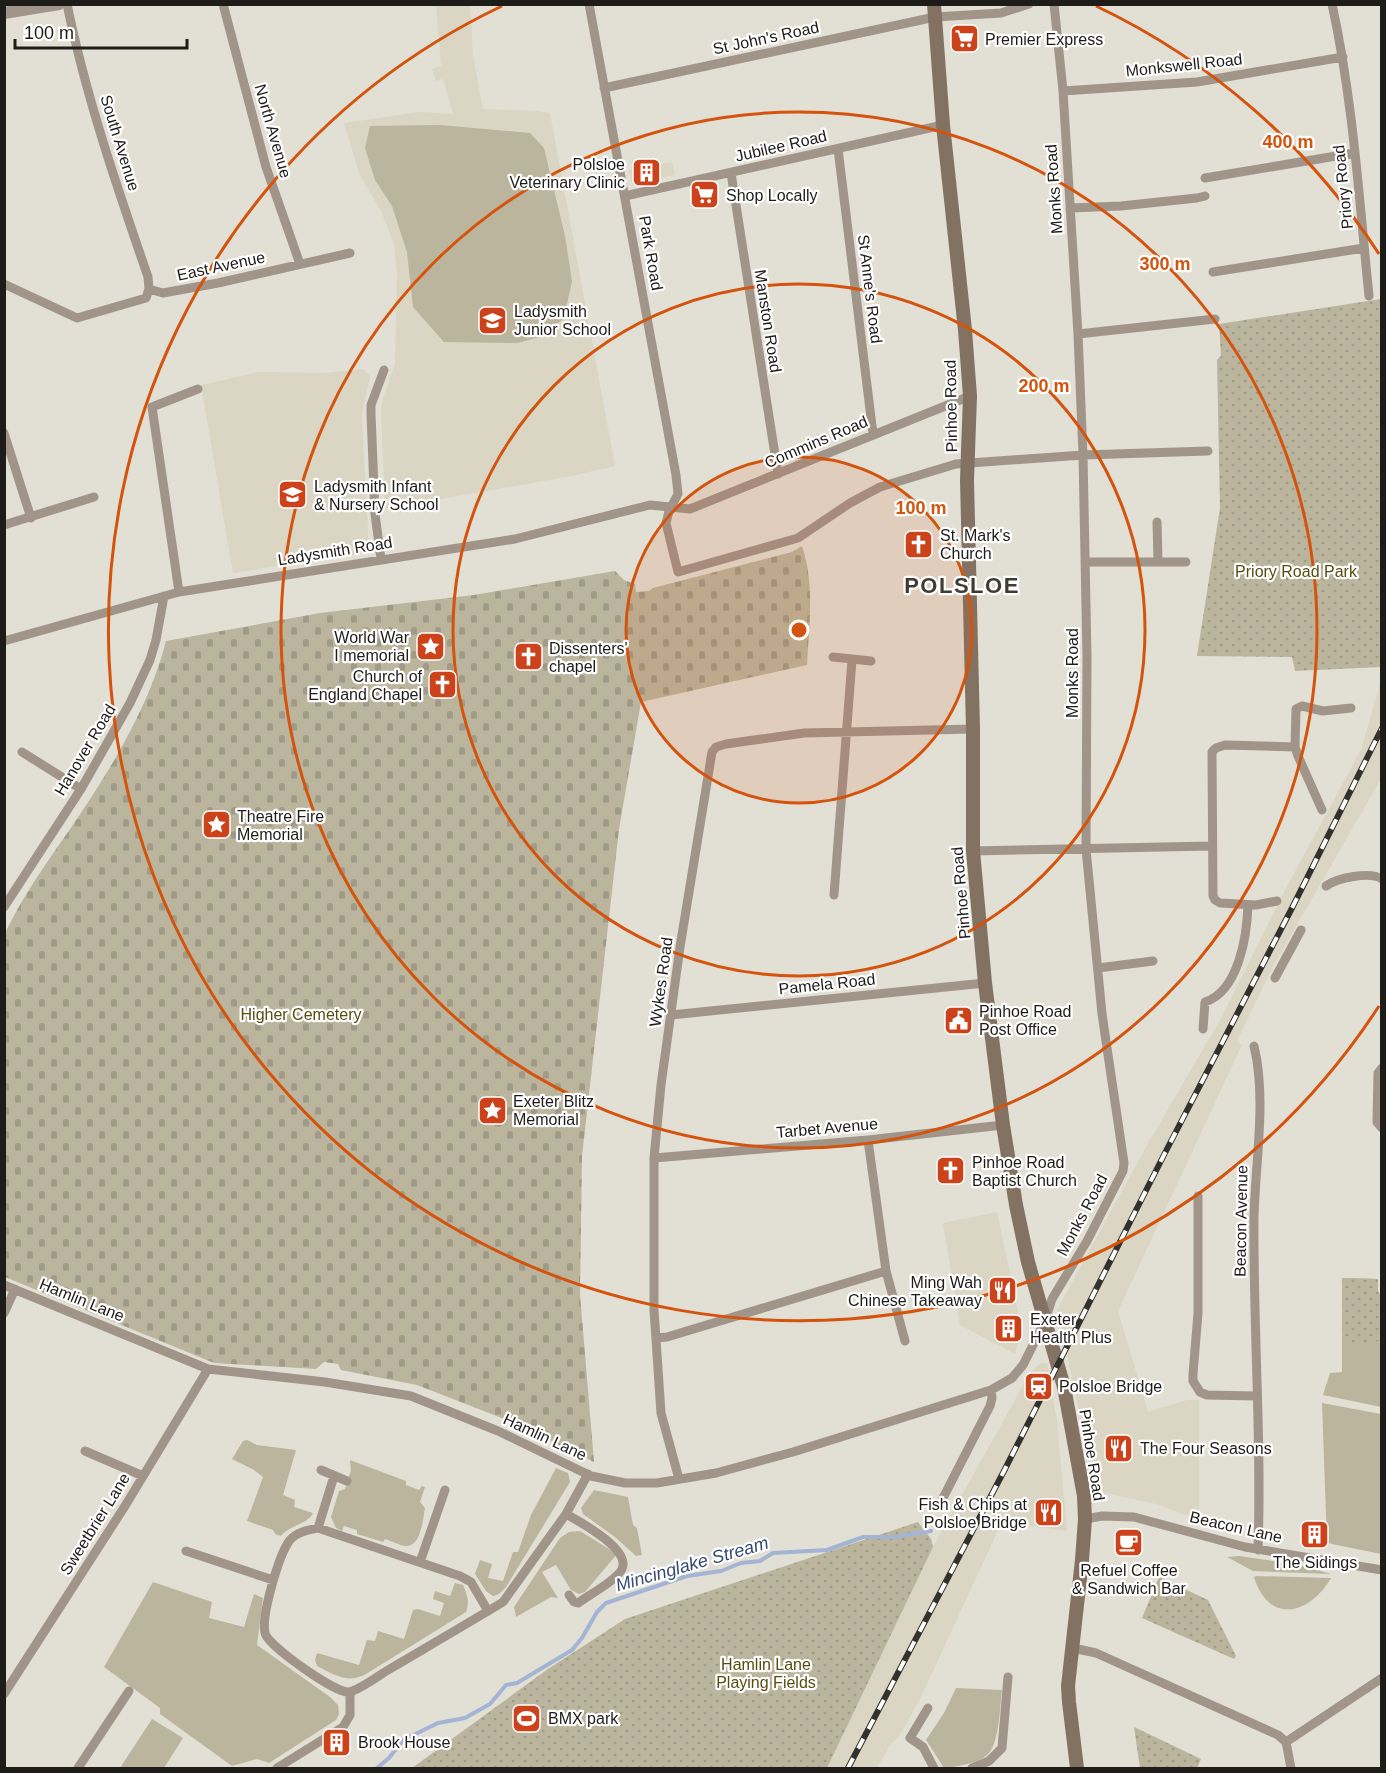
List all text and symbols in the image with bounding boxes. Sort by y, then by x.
scale bar [15,12,188,50]
street label: St John's Road [711,18,821,58]
text: 100 m [24,23,74,43]
supermarket icon: Premier Express [948,23,980,55]
place label: Premier Express [985,31,1103,48]
street label: Monkswell Road [1125,50,1243,80]
street label: North Avenue [252,82,295,180]
street label: South Avenue [97,93,143,193]
street label: Jubilee Road [734,127,828,165]
text: 400 m [1262,132,1314,152]
street label: Monks Road [1042,144,1066,234]
street label: Priory Road [1330,144,1356,230]
place label: Polsloe Veterinary Clinic [509,156,625,191]
building icon: Polsloe Veterinary Clinic [630,157,662,189]
supermarket icon: Shop Locally [689,179,721,211]
place label: Shop Locally [726,187,818,204]
street label: Park Road [636,214,666,292]
street label: St Anne's Road [855,233,885,345]
street label: East Avenue [175,248,267,284]
text: 300 m [1139,254,1191,274]
street label: Manston Road [751,268,785,374]
place label: Ladysmith Junior School [514,303,611,338]
school or university icon: Ladysmith Junior School [477,304,509,336]
street label: Pinhoe Road [942,360,960,452]
text: 200 m [1018,376,1070,396]
street label: Commins Road [762,413,870,471]
place label: Ladysmith Infant & Nursery School [314,478,439,513]
school or university icon: Ladysmith Infant & Nursery School [277,479,309,511]
text: 100 m [895,498,947,518]
place label: St. Mark's Church [940,527,1011,562]
church icon: St. Mark's Church [903,528,935,560]
street label: Ladysmith Road [277,534,393,568]
park label: Priory Road Park [1235,563,1358,580]
district label: POLSLOE [904,573,1020,598]
centre of rings [789,620,809,640]
street label: Monks Road [1064,628,1081,718]
place label: World War I memorial [334,629,410,664]
place icon: World War I memorial [414,630,446,662]
place label: Dissenters' chapel [549,640,628,675]
church icon: Dissenters' chapel [512,641,544,673]
place label: Church of England Chapel [308,668,423,703]
church icon: Church of England Chapel [427,669,459,701]
street label: Hanover Road [51,701,119,799]
place label: Theatre Fire Memorial [237,808,324,843]
place icon: Theatre Fire Memorial [200,809,232,841]
street label: Pinhoe Road [949,846,973,940]
street label: Wykes Road [646,936,676,1028]
street label: Pamela Road [778,970,876,998]
place label: Pinhoe Road Post Office [979,1003,1072,1038]
public building icon: Pinhoe Road Post Office [942,1004,974,1036]
park label: Higher Cemetery [241,1006,361,1023]
place label: Exeter Blitz Memorial [513,1093,594,1128]
place icon: Exeter Blitz Memorial [476,1094,508,1126]
street label: Tarbet Avenue [775,1115,879,1141]
place label: Pinhoe Road Baptist Church [972,1154,1077,1189]
church icon: Pinhoe Road Baptist Church [935,1155,967,1187]
street label: Beacon Avenue [1232,1165,1250,1277]
street label: Monks Road [1053,1171,1111,1259]
place label: Ming Wah Chinese Takeaway [848,1274,982,1309]
street label: Hamlin Lane [37,1275,127,1325]
restaurant icon: Ming Wah Chinese Takeaway [987,1275,1019,1307]
place label: Exeter Health Plus [1030,1311,1112,1346]
building icon: Exeter Health Plus [993,1312,1025,1344]
station icon: Polsloe Bridge [1022,1370,1054,1402]
place label: Polsloe Bridge [1059,1378,1162,1395]
street label: Pinhoe Road [1076,1408,1108,1502]
street label: Hamlin Lane [501,1410,589,1464]
restaurant icon: The Four Seasons [1103,1432,1135,1464]
place label: The Four Seasons [1140,1440,1272,1457]
street label: Sweetbrier Lane [57,1470,133,1578]
place label: Fish & Chips at Polsloe Bridge [919,1496,1028,1531]
restaurant icon: Fish & Chips at Polsloe Bridge [1032,1497,1064,1529]
street label: Beacon Lane [1188,1508,1284,1546]
building icon: The Sidings [1299,1518,1331,1550]
cafe icon: Refuel Coffee & Sandwich Bar [1113,1526,1145,1558]
water label: Mincinglake Stream [613,1533,771,1595]
place label: The Sidings [1273,1554,1357,1571]
place label: Refuel Coffee & Sandwich Bar [1072,1562,1187,1597]
park label: Hamlin Lane Playing Fields [716,1656,816,1691]
sports icon: BMX park [511,1702,543,1734]
place label: BMX park [548,1710,619,1727]
building icon: Brook House [321,1726,353,1758]
place label: Brook House [358,1734,451,1751]

